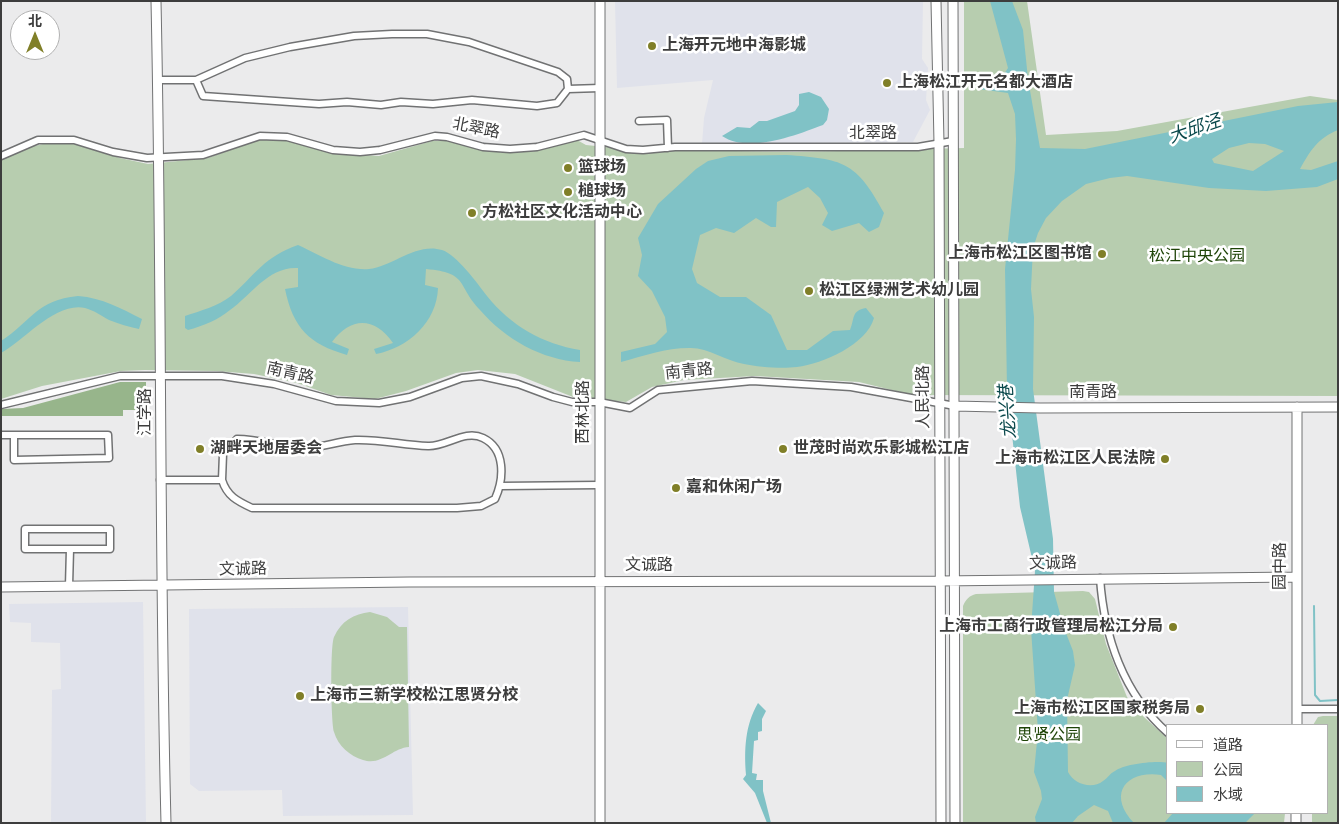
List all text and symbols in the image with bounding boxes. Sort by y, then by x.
north arrow [10,10,60,60]
text: 北 [28,13,42,29]
place label: 上海开元地中海影城 [662,36,806,56]
marker: 上海开元地中海影城 [646,40,658,52]
place label: 上海松江开元名都大酒店 [897,73,1073,93]
marker: 上海松江开元名都大酒店 [881,77,893,89]
water label: 大邱泾 [1166,111,1224,149]
street label: 北翠路 [451,115,501,143]
street label: 北翠路 [849,124,897,144]
place label: 篮球场 [578,158,626,178]
marker: 篮球场 [562,162,574,174]
place label: 槌球场 [578,182,626,202]
marker: 槌球场 [562,186,574,198]
place label: 方松社区文化活动中心 [482,203,642,223]
marker: 方松社区文化活动中心 [466,207,478,219]
place label: 上海市松江区图书馆 [948,244,1092,264]
park label: 松江中央公园 [1149,247,1245,267]
marker: 上海市松江区图书馆 [1096,248,1108,260]
place label: 松江区绿洲艺术幼儿园 [819,281,979,301]
marker: 松江区绿洲艺术幼儿园 [803,285,815,297]
street label: 南青路 [264,359,316,389]
street label: 南青路 [664,360,714,384]
street label: 人民北路 [914,365,934,429]
street label: 西林北路 [574,380,594,444]
street label: 南青路 [1069,383,1117,403]
water label: 龙兴港 [996,384,1022,440]
street label: 江学路 [136,388,156,436]
place label: 湖畔天地居委会 [210,439,322,459]
place label: 世茂时尚欢乐影城松江店 [793,439,969,459]
marker: 湖畔天地居委会 [194,443,206,455]
marker: 世茂时尚欢乐影城松江店 [777,443,789,455]
place label: 上海市松江区人民法院 [995,449,1155,469]
marker: 上海市松江区人民法院 [1159,453,1171,465]
place label: 嘉和休闲广场 [686,478,782,498]
marker: 嘉和休闲广场 [670,482,682,494]
street label: 园中路 [1271,542,1291,590]
street label: 文诚路 [1029,554,1077,574]
street label: 文诚路 [625,556,673,576]
street label: 文诚路 [219,560,267,580]
place label: 上海市工商行政管理局松江分局 [939,617,1163,637]
marker: 上海市工商行政管理局松江分局 [1167,621,1179,633]
place label: 上海市三新学校松江思贤分校 [310,686,518,706]
marker: 上海市三新学校松江思贤分校 [294,690,306,702]
place label: 上海市松江区国家税务局 [1014,699,1190,719]
marker: 上海市松江区国家税务局 [1194,703,1206,715]
legend [1166,724,1329,814]
park label: 思贤公园 [1017,726,1081,746]
text: 道路 [1213,736,1243,754]
text: 公园 [1213,761,1243,779]
text: 水域 [1213,786,1243,804]

